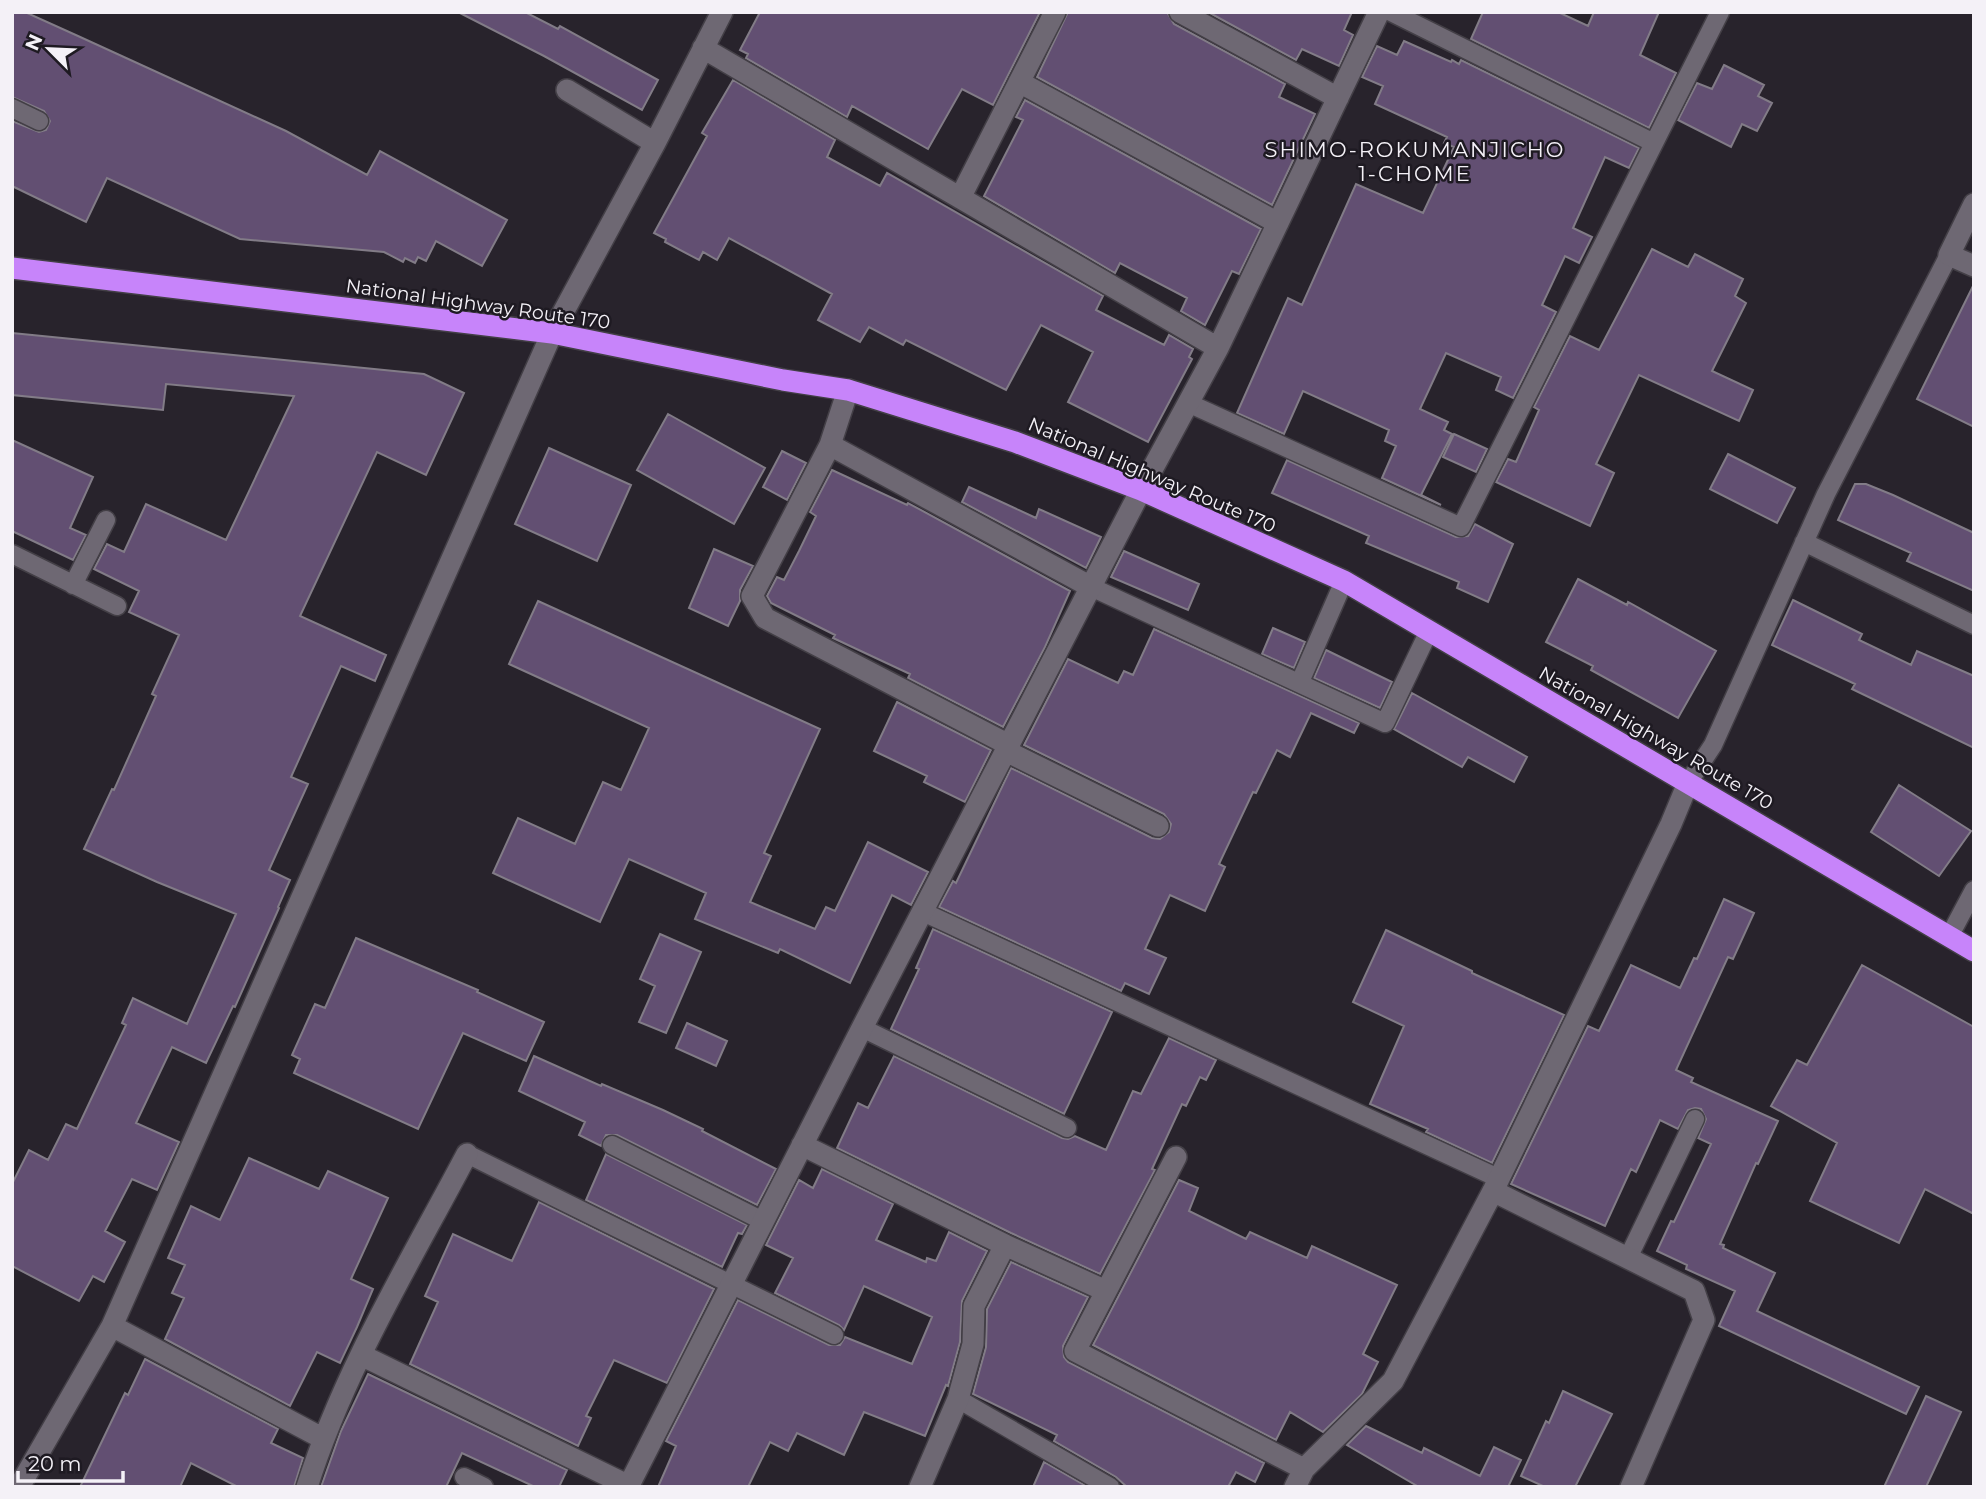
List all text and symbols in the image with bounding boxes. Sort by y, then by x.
north arrow [14,14,84,84]
text: N [20,31,48,54]
district label: SHIMO-ROKUMANJICHO 1-CHOME [1265,137,1565,186]
street label: National Highway Route 170 [344,274,612,334]
street label: National Highway Route 170 [1025,412,1279,538]
street label: National Highway Route 170 [1535,661,1777,815]
scale bar [18,1440,122,1484]
text: 20 m [28,1451,82,1476]

